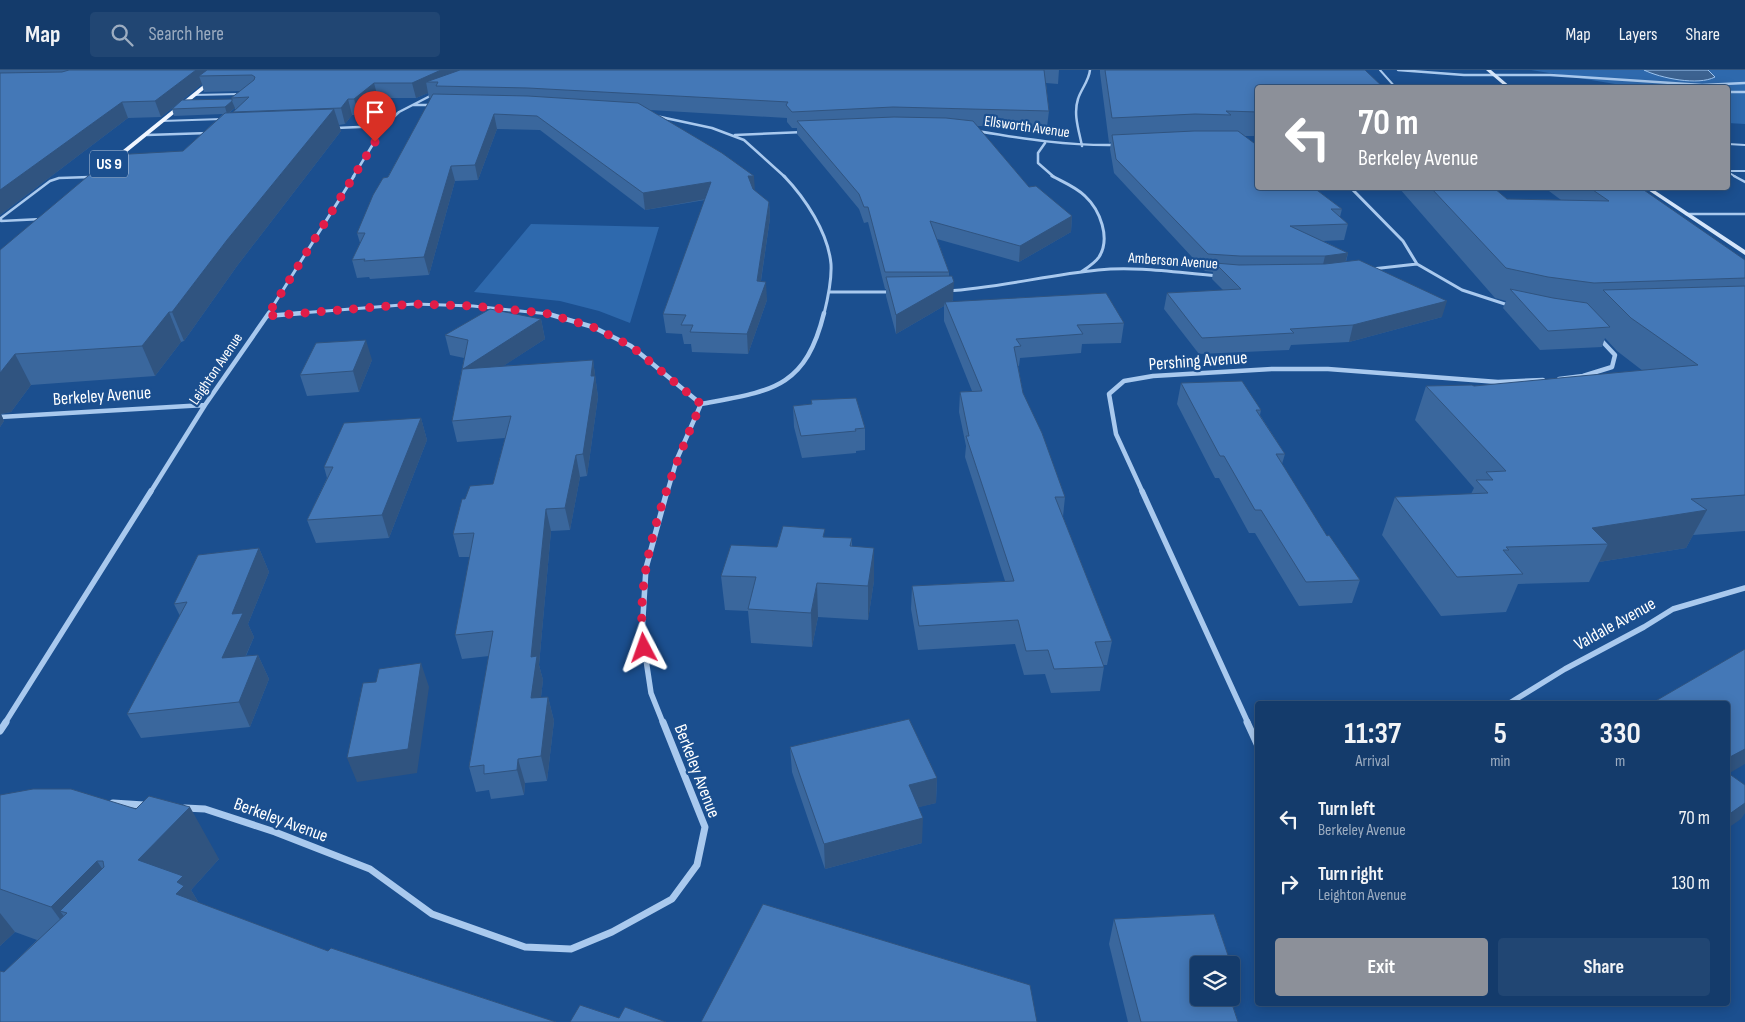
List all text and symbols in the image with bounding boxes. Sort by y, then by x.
search box [90,12,440,57]
text: Map [25,20,60,49]
icon: search [108,21,136,49]
text: Search here [148,23,224,46]
text: Map [1566,24,1591,45]
text: Layers [1619,24,1658,45]
text: Share [1686,24,1720,45]
pin [354,91,396,142]
icon: arrive [361,98,389,126]
text: 70 m [1358,102,1418,145]
icon: left [1275,105,1340,170]
street label: Ellsworth Avenue [983,112,1071,142]
text: Berkeley Avenue [1358,145,1478,172]
road number: US 9 [90,150,128,178]
street label: Amberson Avenue [1127,248,1218,274]
street label: Leighton Avenue [185,329,247,409]
street label: Pershing Avenue [1148,347,1248,375]
street label: Berkeley Avenue [52,382,152,410]
street label: Valdale Avenue [1571,593,1659,655]
position arrow [617,621,669,673]
text: 11:37 [1344,716,1401,752]
text: 5 [1494,716,1507,752]
text: 330 [1600,716,1641,752]
street label: Berkeley Avenue [670,721,724,821]
text: Arrival [1355,752,1390,771]
text: min [1490,752,1510,771]
text: m [1615,752,1625,771]
street label: Berkeley Avenue [231,793,331,847]
text: Turn left [1318,798,1375,821]
icon: left [1275,805,1303,833]
text: 70 m [1679,807,1710,830]
text: Berkeley Avenue [1318,821,1406,840]
text: Turn right [1318,863,1383,886]
icon: right [1275,870,1303,898]
text: 130 m [1672,872,1710,895]
text: Leighton Avenue [1318,886,1406,905]
button: Exit [1275,938,1488,996]
button: Share [1498,938,1710,996]
map controls [1190,956,1240,1006]
button: layers [1190,956,1240,1006]

